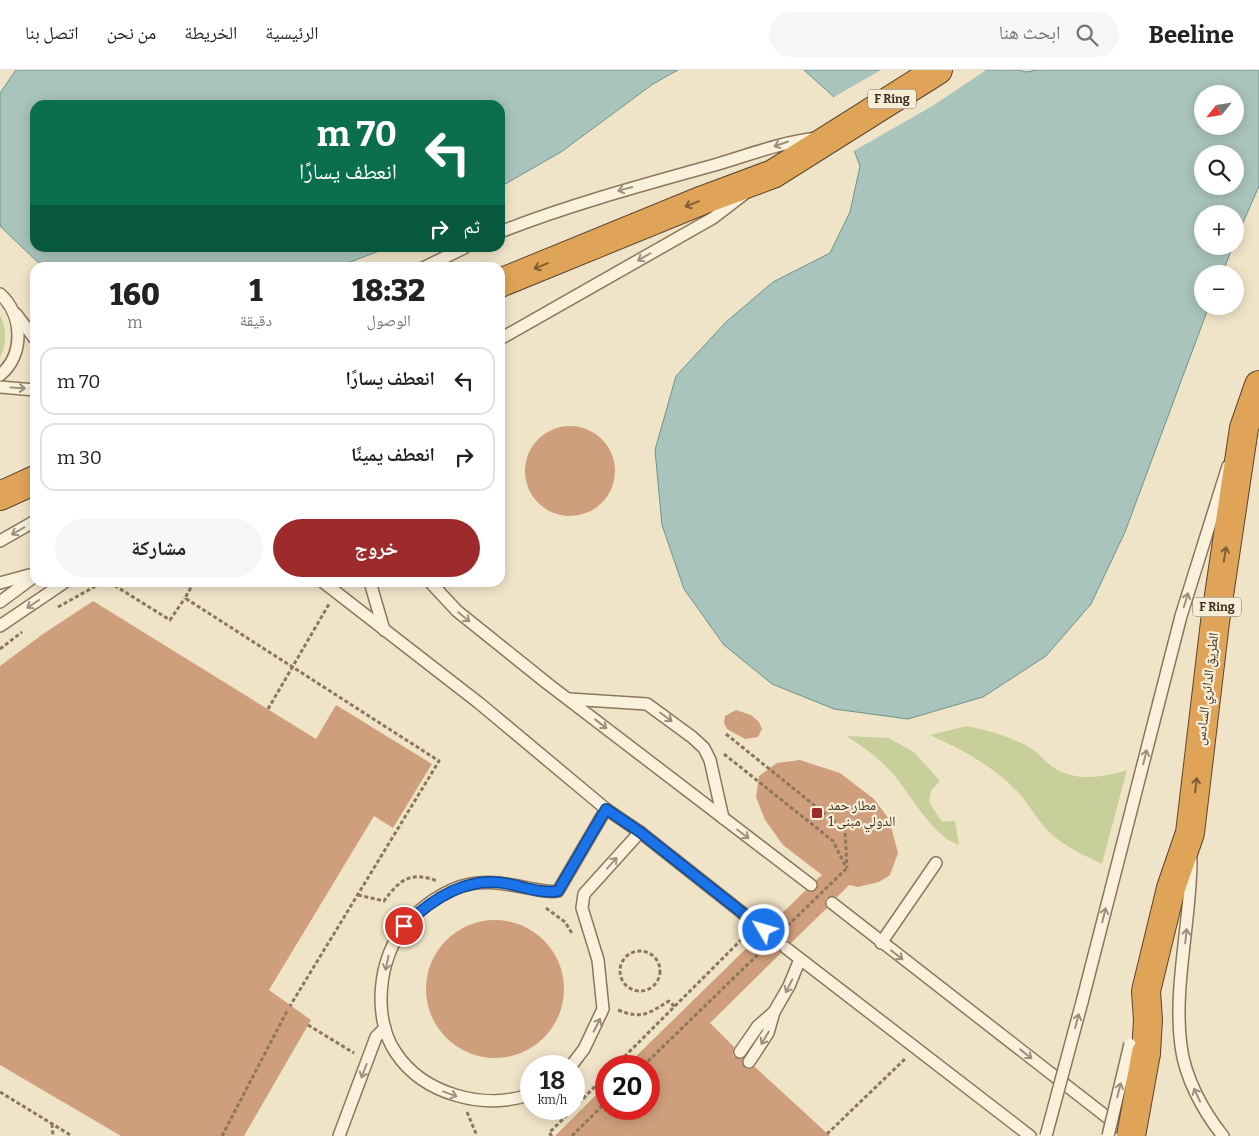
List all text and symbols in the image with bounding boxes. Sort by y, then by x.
search box [769,12,1119,57]
text: ابحث هنا [999,21,1061,44]
icon: search [1073,21,1101,49]
text: Beeline [1149,21,1234,49]
text: اتصل بنا [25,22,78,44]
text: من نحن [106,22,156,44]
text: الخريطة [184,22,237,44]
text: الرئيسية [265,22,319,44]
north arrow [1194,85,1244,135]
map controls [1194,85,1244,315]
road number: F Ring [868,90,916,108]
text: 70 m [317,113,397,155]
icon: left [415,120,480,185]
one-way arrow [774,140,789,149]
button: search [1194,145,1244,195]
text: انعطف يسارًا [299,158,397,185]
one-way arrow [617,185,633,195]
one-way arrow [685,200,700,210]
button: + [1194,205,1244,255]
icon: right [425,215,453,243]
text: ثم [463,215,480,238]
one-way arrow [638,253,652,263]
one-way arrow [534,262,550,271]
button: − [1194,265,1244,315]
text: 1 [249,273,263,309]
text: 18:32 [352,273,425,309]
text: 160 [110,277,160,313]
text: دقيقة [240,311,272,330]
text: الوصول [366,311,411,330]
text: m [127,313,142,332]
text: انعطف يسارًا [345,367,435,390]
icon: left [450,367,478,395]
text: 70 m [57,370,100,393]
one-way arrow [9,383,25,392]
text: انعطف يمينًا [351,443,435,466]
icon: right [450,443,478,471]
text: 30 m [57,446,102,469]
button: مشاركة [55,519,263,577]
button: خروج [273,519,480,577]
one-way arrow [10,526,25,536]
one-way arrow [1221,546,1231,562]
one-way arrow [1182,593,1192,609]
road number: F Ring [1193,598,1241,616]
one-way arrow [26,599,40,609]
one-way arrow [457,611,470,622]
street label: الطريق الدائري السادس [1192,632,1225,747]
one-way arrow [659,712,672,723]
one-way arrow [594,719,608,729]
one-way arrow [1140,750,1150,766]
one-way arrow [1191,777,1201,793]
place label: مطار حمد الدولي مبنى 1 [828,797,896,832]
marker: مطار حمد الدولي مبنى 1 [810,806,824,820]
one-way arrow [736,828,749,839]
one-way arrow [606,857,618,870]
position arrow [737,903,789,955]
pin [383,905,425,947]
one-way arrow [1100,907,1110,923]
icon: arrive [390,912,418,940]
one-way arrow [1181,928,1191,944]
one-way arrow [890,950,903,961]
one-way arrow [382,954,391,970]
one-way arrow [784,978,793,993]
one-way arrow [1073,1014,1082,1030]
one-way arrow [593,1018,602,1033]
one-way arrow [759,1031,769,1045]
one-way arrow [1019,1049,1032,1060]
speed limit sign: 20 [595,1055,660,1120]
one-way arrow [359,1062,368,1078]
text: 18 [540,1066,565,1096]
one-way arrow [1115,1083,1124,1099]
one-way arrow [1192,1088,1202,1103]
one-way arrow [442,1090,457,1099]
text: km/h [538,1093,567,1107]

